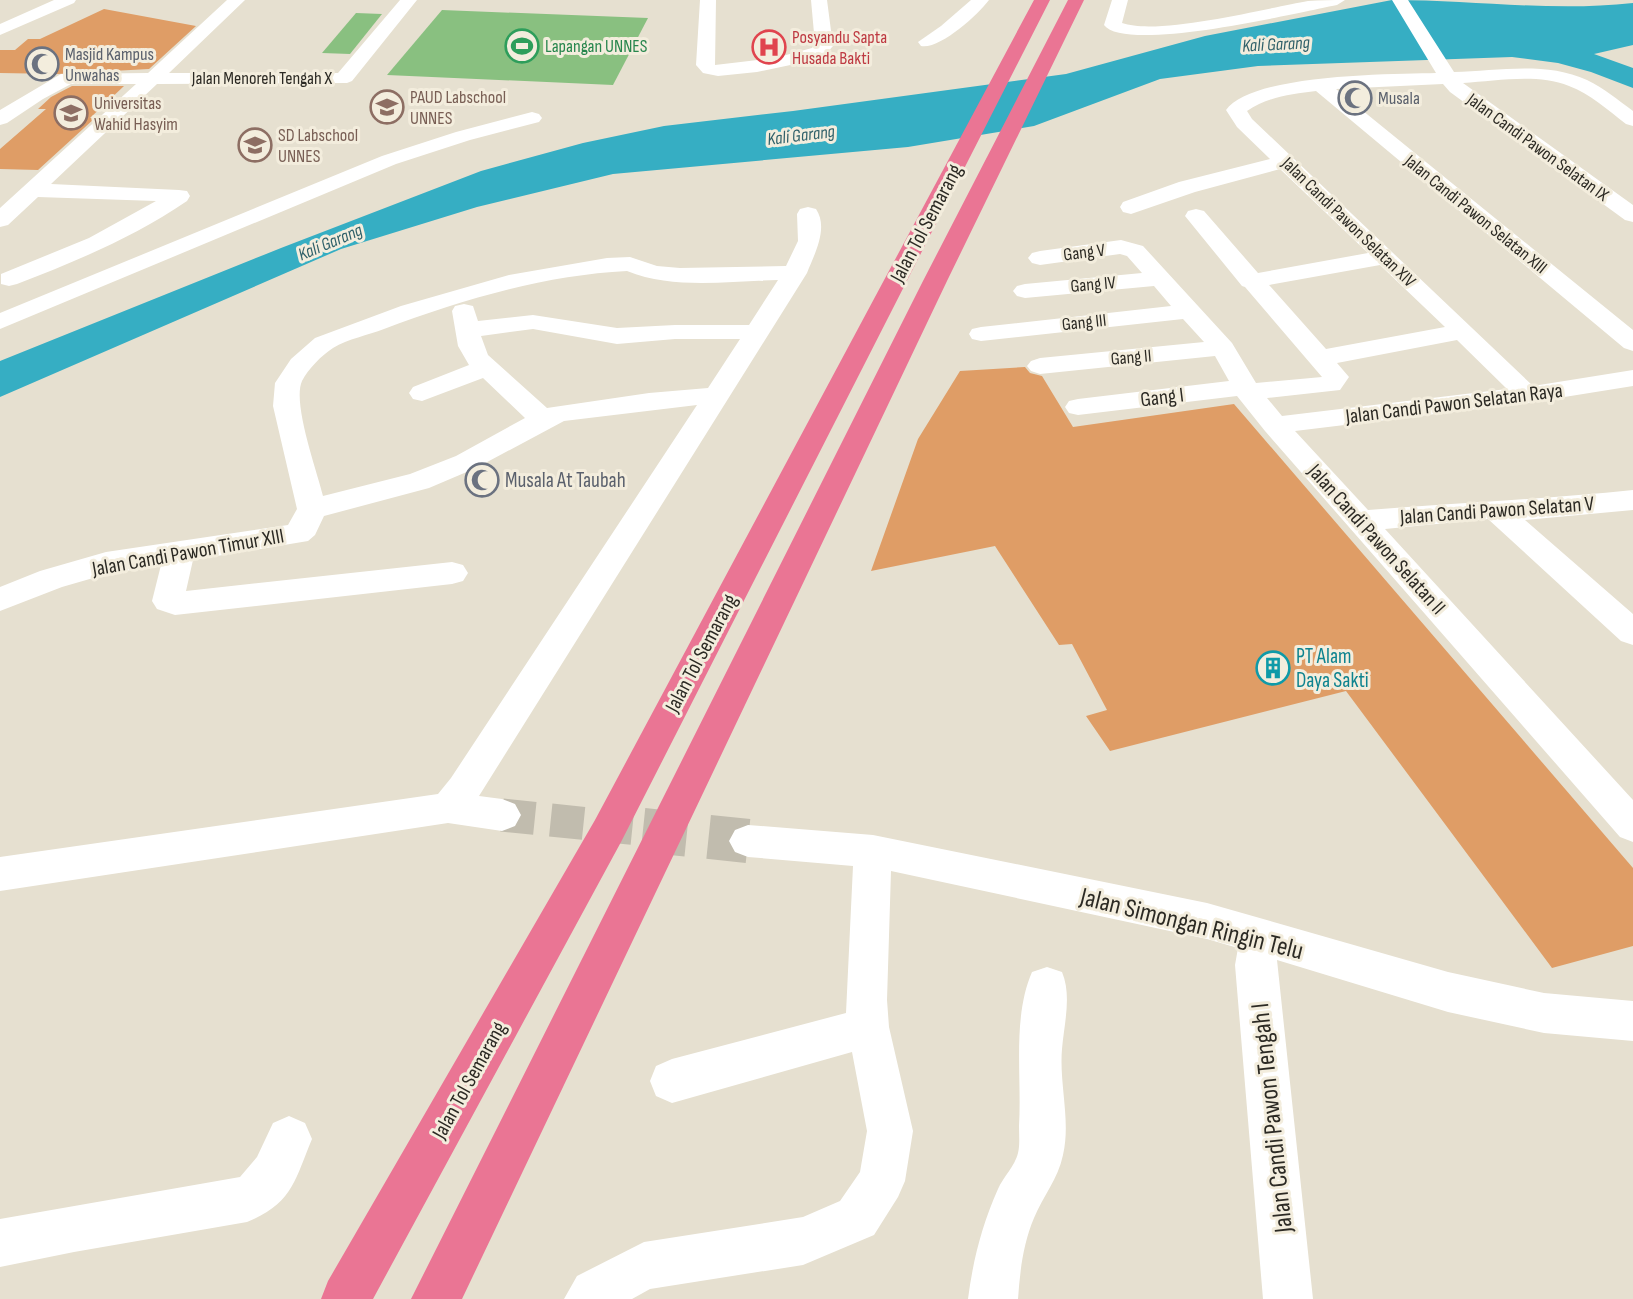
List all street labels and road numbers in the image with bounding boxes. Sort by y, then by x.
street label: Jalan Menoreh Tengah X [191,68,333,89]
street label: Jalan Candi Pawon Selatan IX [1462,88,1613,206]
street label: Jalan Candi Pawon Selatan XIII [1399,150,1551,278]
street label: Jalan Candi Pawon Selatan XIV [1277,152,1420,292]
street label: Jalan Tol Semarang [884,160,968,287]
street label: Gang V [1062,240,1106,265]
street label: Gang IV [1070,272,1117,297]
street label: Gang III [1061,310,1107,335]
street label: Gang II [1110,345,1152,370]
street label: Jalan Candi Pawon Selatan Raya [1343,378,1564,429]
street label: Gang I [1139,382,1185,413]
street label: Jalan Candi Pawon Selatan II [1302,458,1451,620]
street label: Jalan Candi Pawon Selatan V [1398,491,1595,530]
street label: Jalan Candi Pawon Timur XIII [89,523,286,582]
street label: Jalan Tol Semarang [659,590,743,717]
street label: Jalan Simongan Ringin Telu [1076,882,1306,967]
street label: Jalan Candi Pawon Tengah I [1245,1002,1300,1235]
street label: Jalan Tol Semarang [427,1017,512,1144]

